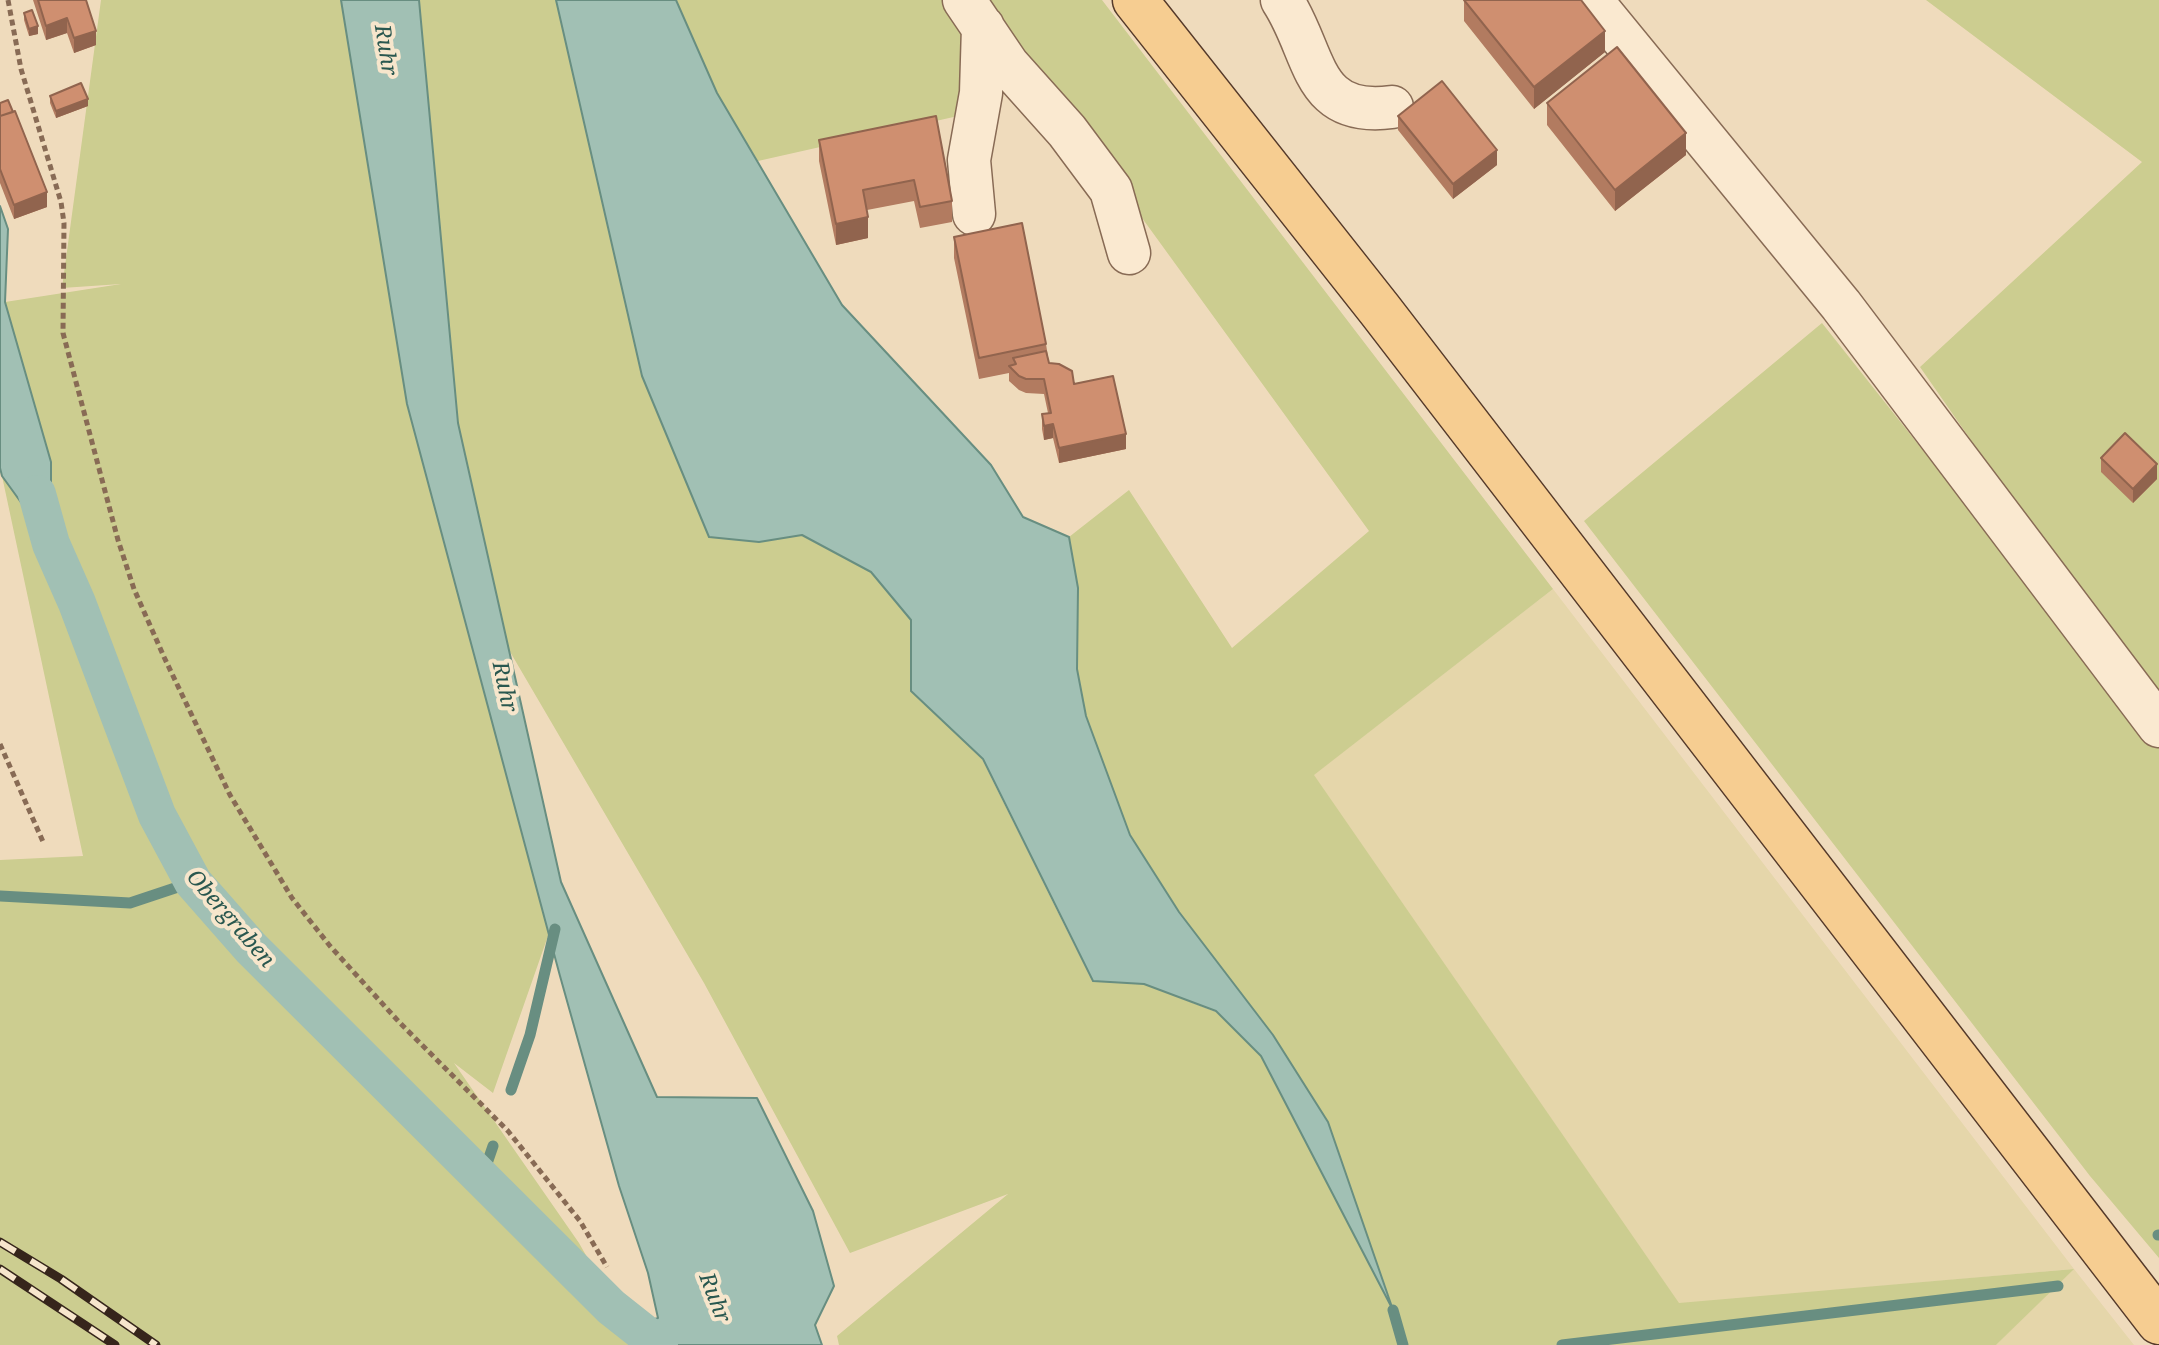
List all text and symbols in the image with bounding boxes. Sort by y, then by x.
water label: Ruhr [368,23,402,77]
water label: Ruhr [486,659,522,715]
water label: Obergraben [180,865,280,973]
water label: Ruhr [692,1269,736,1327]

